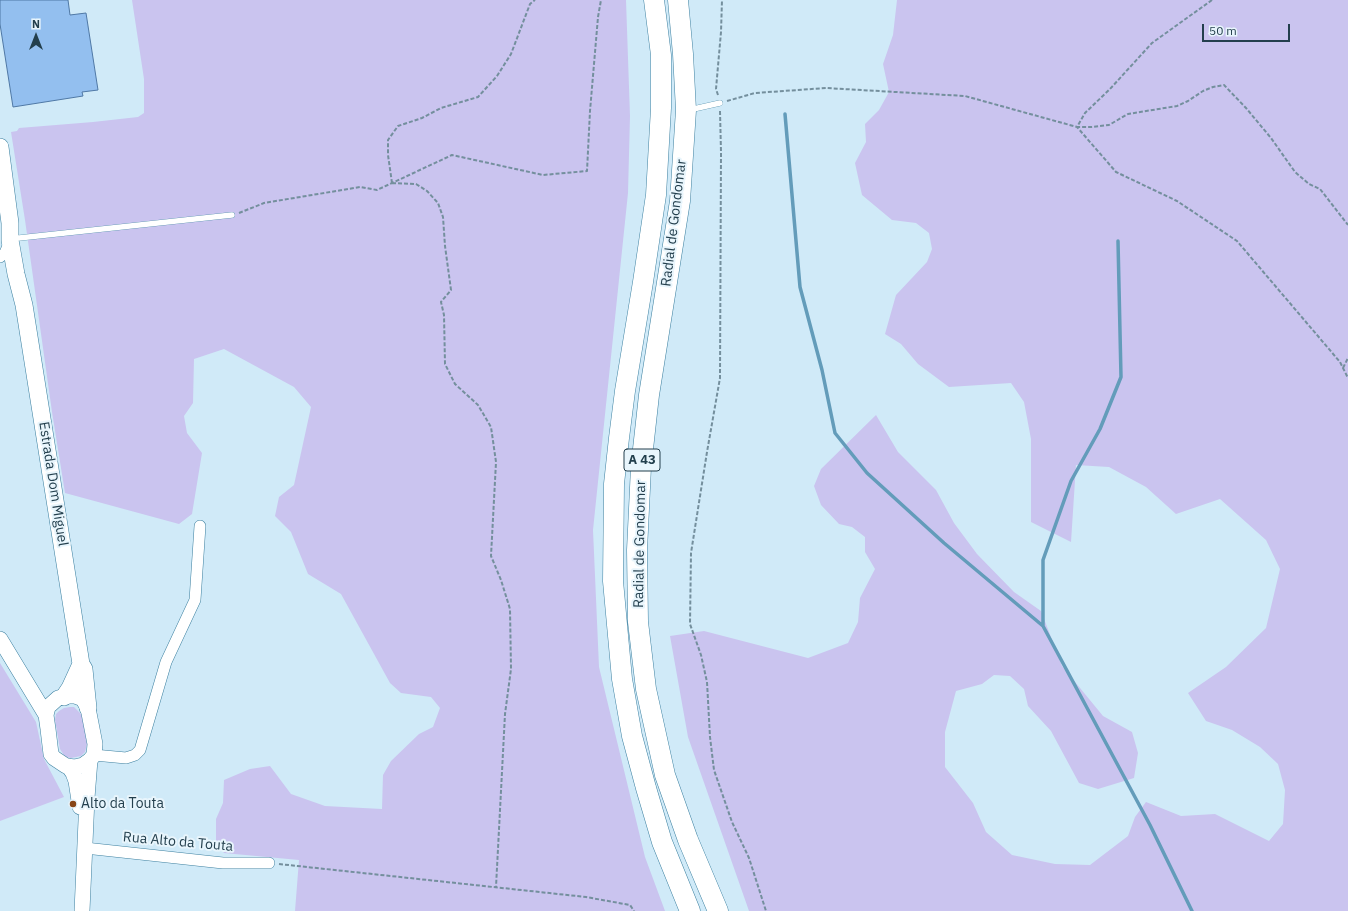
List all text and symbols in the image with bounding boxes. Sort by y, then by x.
north arrow [16,16,56,56]
scale bar [1204,16,1292,42]
text: N [32,17,40,31]
text: 50 m [1209,23,1237,38]
street label: Radial de Gondomar [658,158,690,288]
street label: Estrada Dom Miguel [35,421,71,547]
road number: A 43 [624,449,660,471]
street label: Radial de Gondomar [630,480,650,608]
place label: Alto da Touta [81,796,164,812]
marker: Alto da Touta [68,799,78,809]
street label: Rua Alto da Touta [122,829,234,855]

